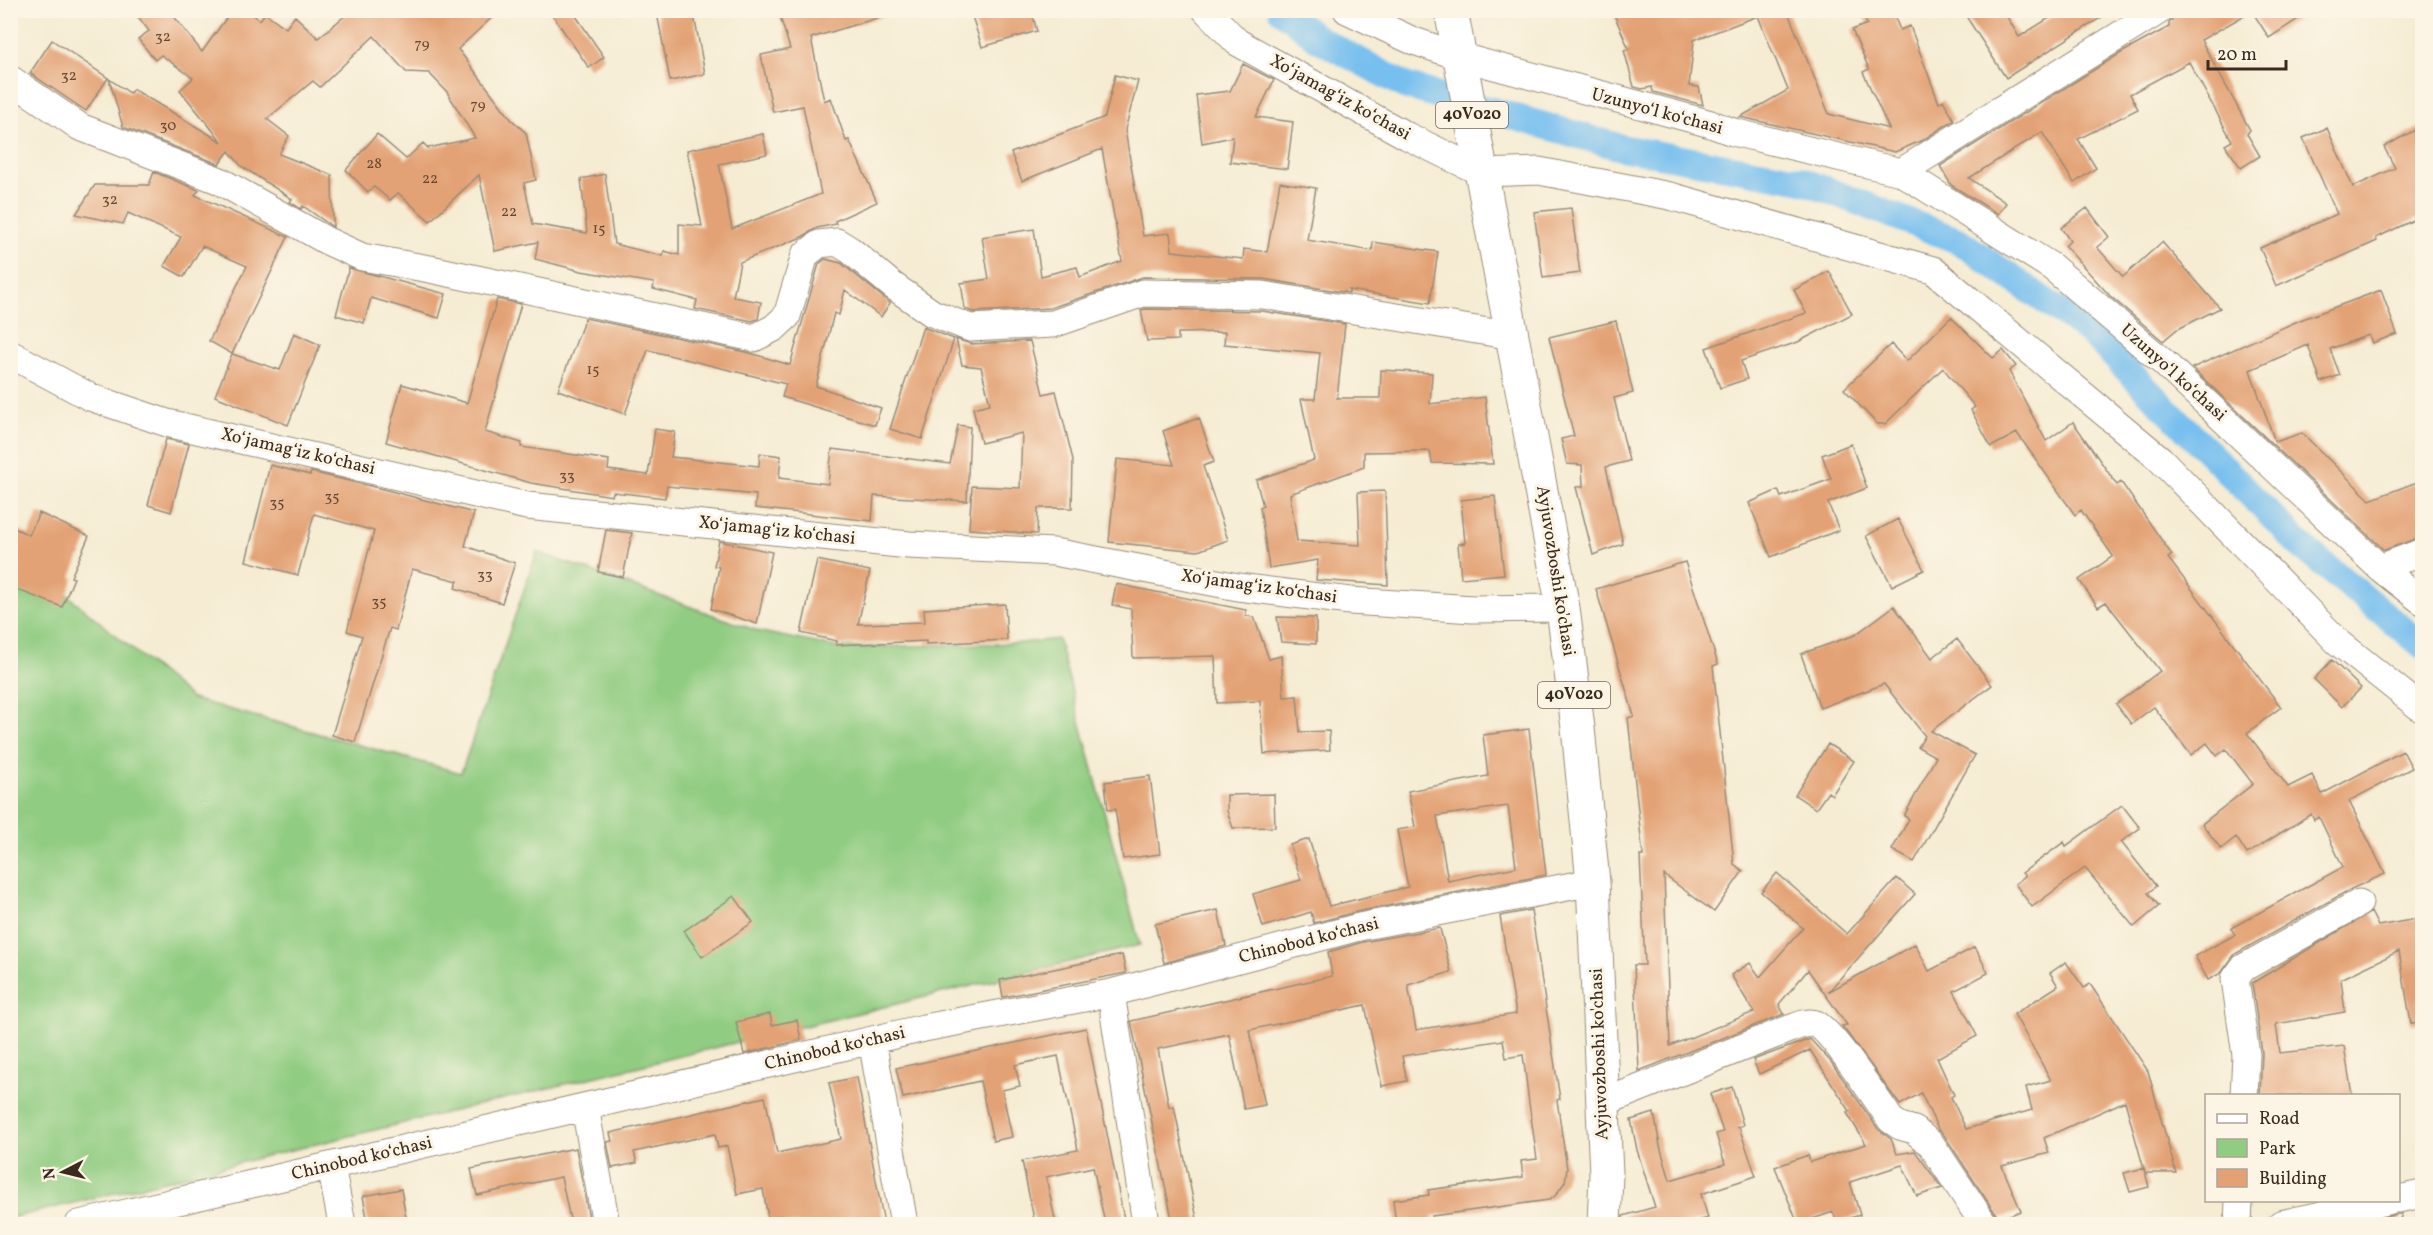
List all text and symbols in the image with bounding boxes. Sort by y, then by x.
house number: 32 [155,27,171,48]
scale bar [2208,33,2286,71]
house number: 79 [415,34,430,55]
text: 20 m [2217,43,2257,68]
street label: Xoʻjamagʻiz koʻchasi [1265,49,1415,147]
house number: 32 [61,66,77,87]
street label: Uzunyoʻl koʻchasi [1588,82,1726,142]
house number: 79 [471,95,486,116]
road number: 40V020 [1436,102,1508,128]
house number: 30 [160,116,176,137]
house number: 28 [366,154,382,175]
house number: 22 [422,169,438,190]
house number: 32 [102,190,118,211]
house number: 22 [501,202,517,223]
house number: 15 [592,219,606,240]
street label: Uzunyoʻl koʻchasi [2114,318,2232,428]
house number: 15 [586,360,600,381]
street label: Xoʻjamagʻiz koʻchasi [218,422,378,482]
house number: 33 [559,466,575,487]
street label: Ayjuvozboshi ko'chasi [1529,484,1581,658]
house number: 35 [325,487,339,508]
house number: 35 [270,493,284,514]
street label: Xoʻjamagʻiz koʻchasi [697,510,857,552]
street label: Xoʻjamagʻiz koʻchasi [1179,564,1339,610]
house number: 33 [477,565,493,586]
house number: 35 [372,592,386,613]
road number: 40V020 [1538,682,1610,708]
street label: Chinobod koʻchasi [1236,912,1382,970]
street label: Ayjuvozboshi ko'chasi [1585,967,1615,1141]
street label: Chinobod koʻchasi [762,1021,908,1077]
legend [2205,1094,2400,1202]
text: Road [2259,1107,2300,1132]
street label: Chinobod koʻchasi [289,1131,435,1187]
text: Park [2259,1137,2296,1162]
north arrow [33,1142,93,1202]
text: N [38,1166,62,1181]
text: Building [2259,1167,2327,1192]

